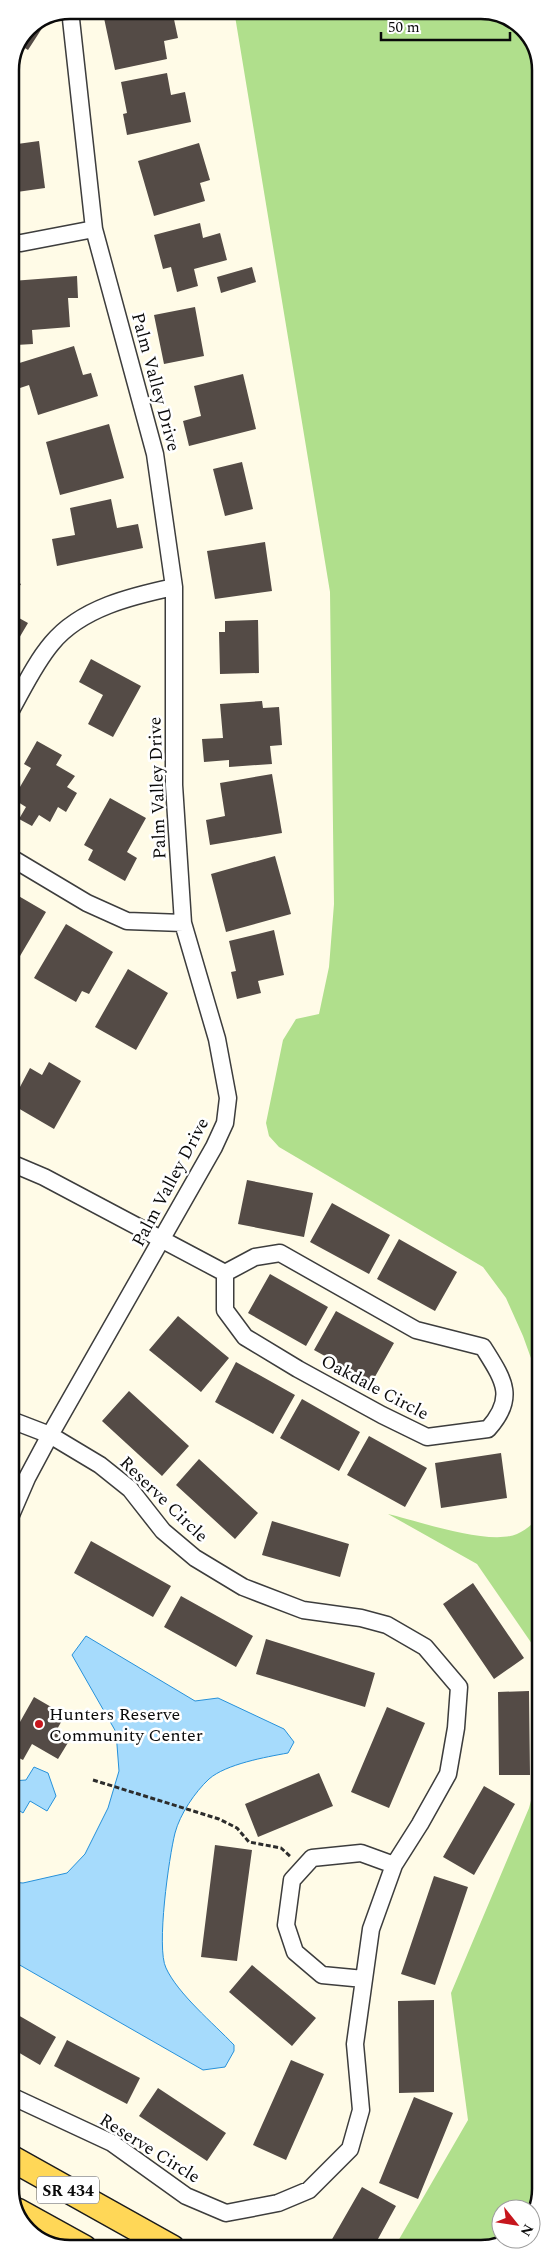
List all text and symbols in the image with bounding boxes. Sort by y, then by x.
scale bar [381,10,510,42]
text: 50 m [388,16,420,39]
street label: Palm Valley Drive [124,310,187,455]
street label: Palm Valley Drive [142,716,173,860]
street label: Palm Valley Drive [125,1113,216,1252]
street label: Oakdale Circle [316,1348,434,1427]
street label: Reserve Circle [113,1450,214,1549]
place label: Hunters Reserve Community Center [49,1701,203,1749]
marker: Hunters Reserve Community Center [33,1718,45,1730]
street label: Reserve Circle [94,2107,205,2190]
road number: SR 434 [37,2176,99,2204]
north arrow [491,2199,541,2249]
text: N [515,2220,539,2240]

